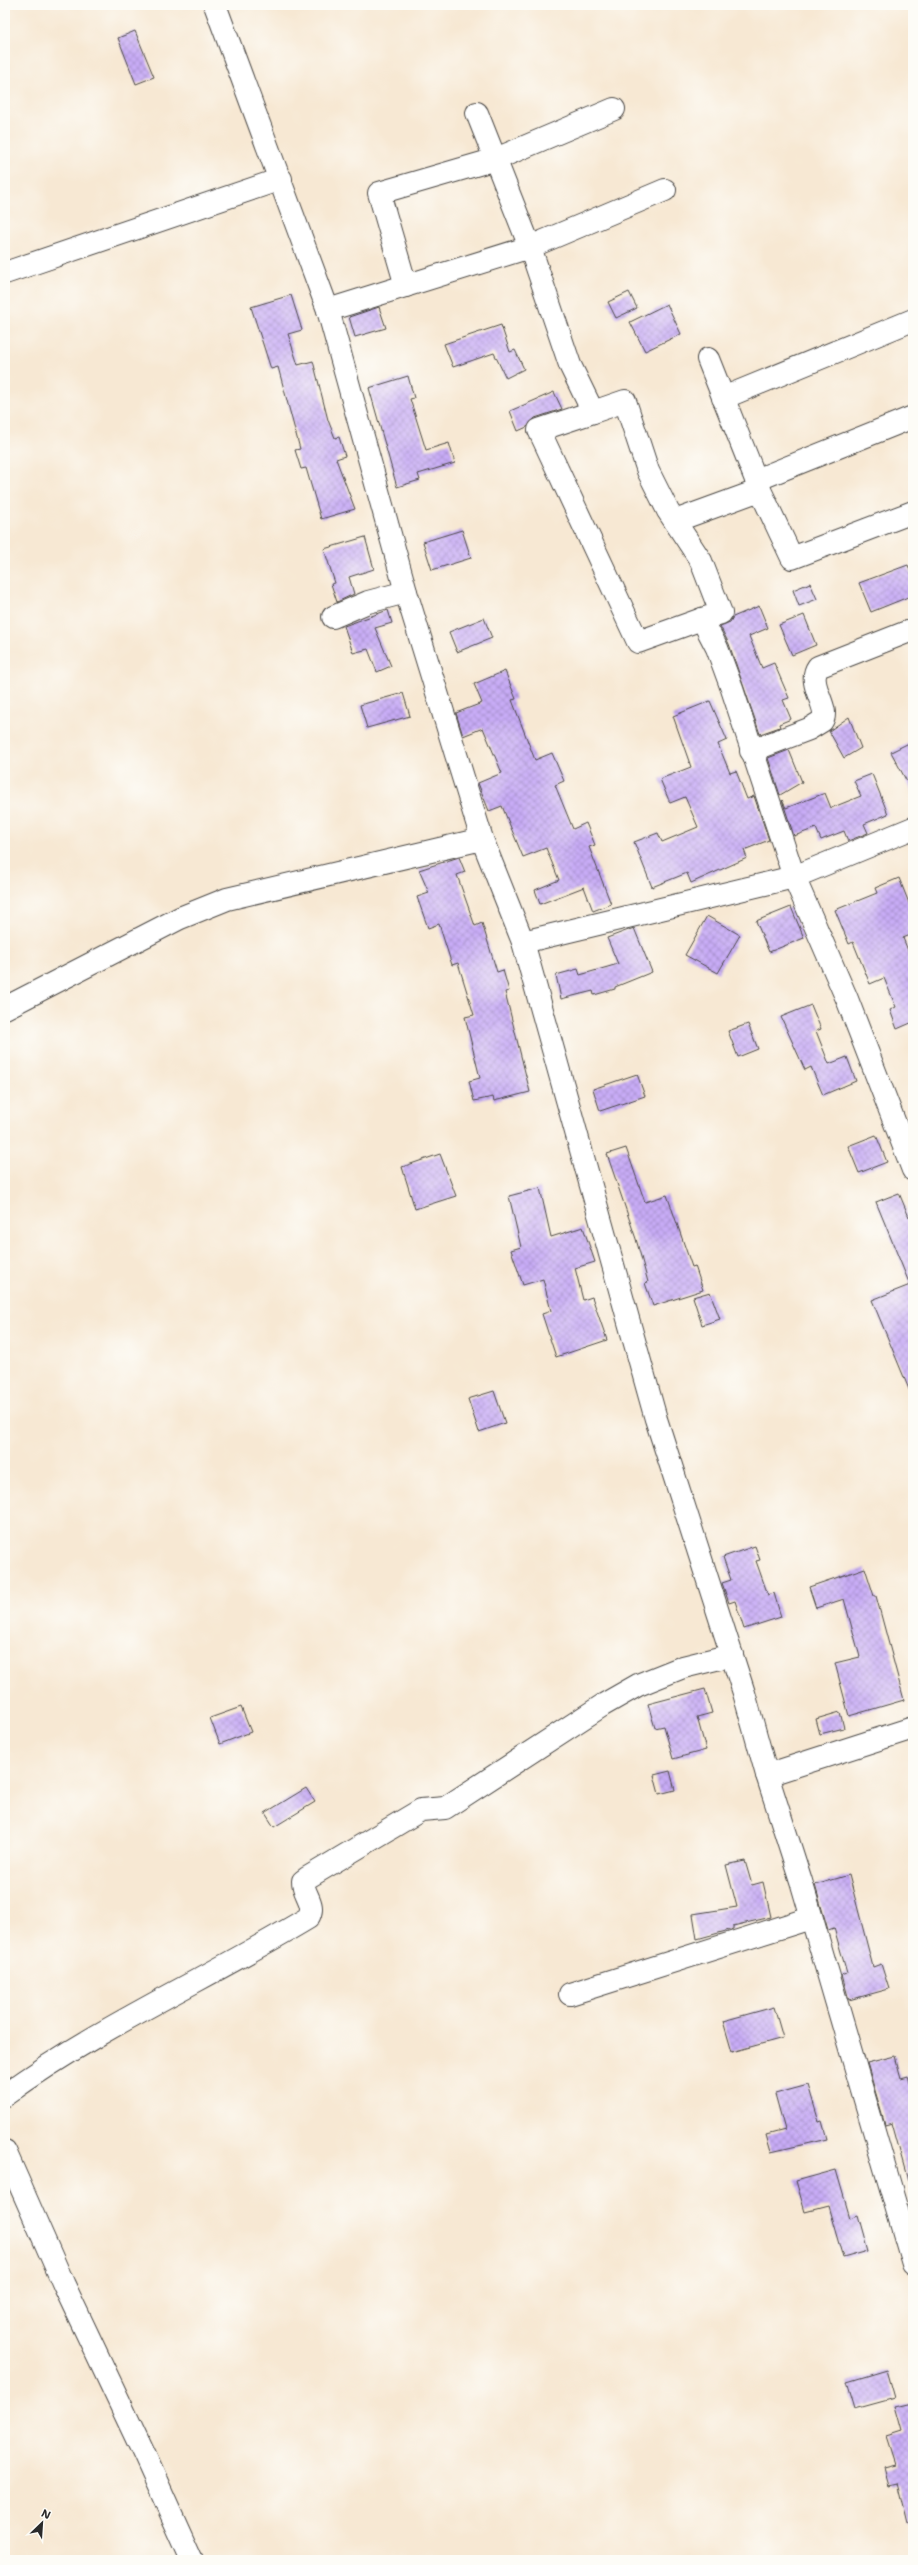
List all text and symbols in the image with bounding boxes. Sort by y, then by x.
north arrow [22,2503,62,2543]
text: N [39,2506,53,2523]

